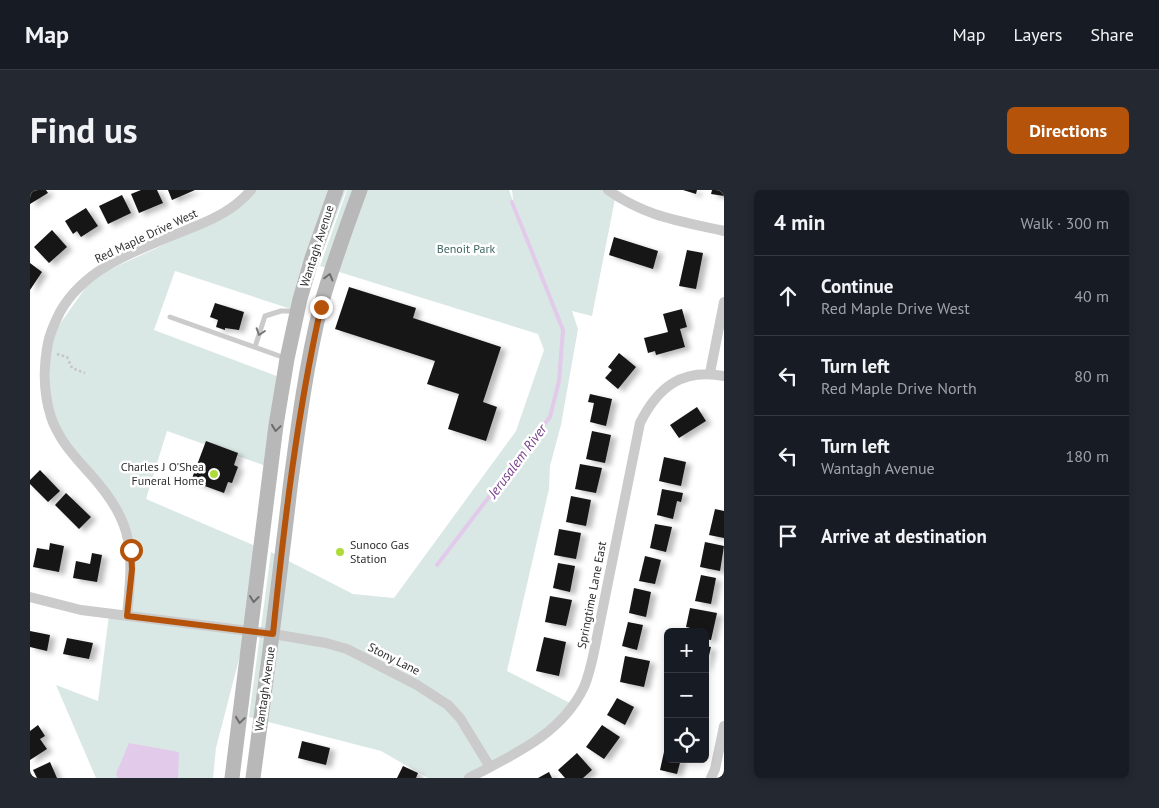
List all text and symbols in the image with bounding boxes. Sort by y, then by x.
text: Map [25,19,69,50]
text: Map [953,23,985,46]
text: Layers [1013,23,1062,46]
text: Share [1090,23,1134,46]
text: Find us [30,107,138,153]
button: Directions [1007,107,1129,154]
street label: Wantagh Avenue [296,203,337,289]
street label: Red Maple Drive West [92,205,200,266]
text: 4 min [774,209,825,236]
text: Walk · 300 m [1020,213,1109,233]
park label: Benoit Park [437,241,496,256]
one-way arrow [323,273,334,281]
text: Continue [821,274,893,298]
icon: ahead [774,282,802,310]
text: 40 m [1074,286,1109,306]
route end [310,296,333,319]
text: Red Maple Drive West [821,298,970,318]
one-way arrow [256,327,266,336]
text: Turn left [821,354,890,378]
icon: left [774,362,802,390]
text: 80 m [1074,366,1109,386]
text: Red Maple Drive North [821,378,977,398]
water label: Jerusalem River [483,419,551,502]
one-way arrow [271,424,282,432]
text: Turn left [821,434,890,458]
icon: left [774,442,802,470]
text: 180 m [1066,446,1109,466]
text: Wantagh Avenue [821,458,935,478]
place label: Charles J O'Shea Funeral Home [121,459,204,488]
marker: Charles J O'Shea Funeral Home [208,468,220,480]
icon: arrive [774,522,802,550]
text: Arrive at destination [821,524,987,548]
place label: Sunoco Gas Station [350,537,409,566]
route start [120,539,143,562]
street label: Springtime Lane East [574,540,609,650]
marker: Sunoco Gas Station [334,546,346,558]
one-way arrow [249,595,260,603]
map controls [664,628,709,763]
button: + [664,628,709,673]
street label: Stony Lane [366,639,423,678]
street label: Wantagh Avenue [251,646,278,732]
button: − [664,673,709,718]
one-way arrow [235,716,246,724]
button: locate [664,718,709,763]

